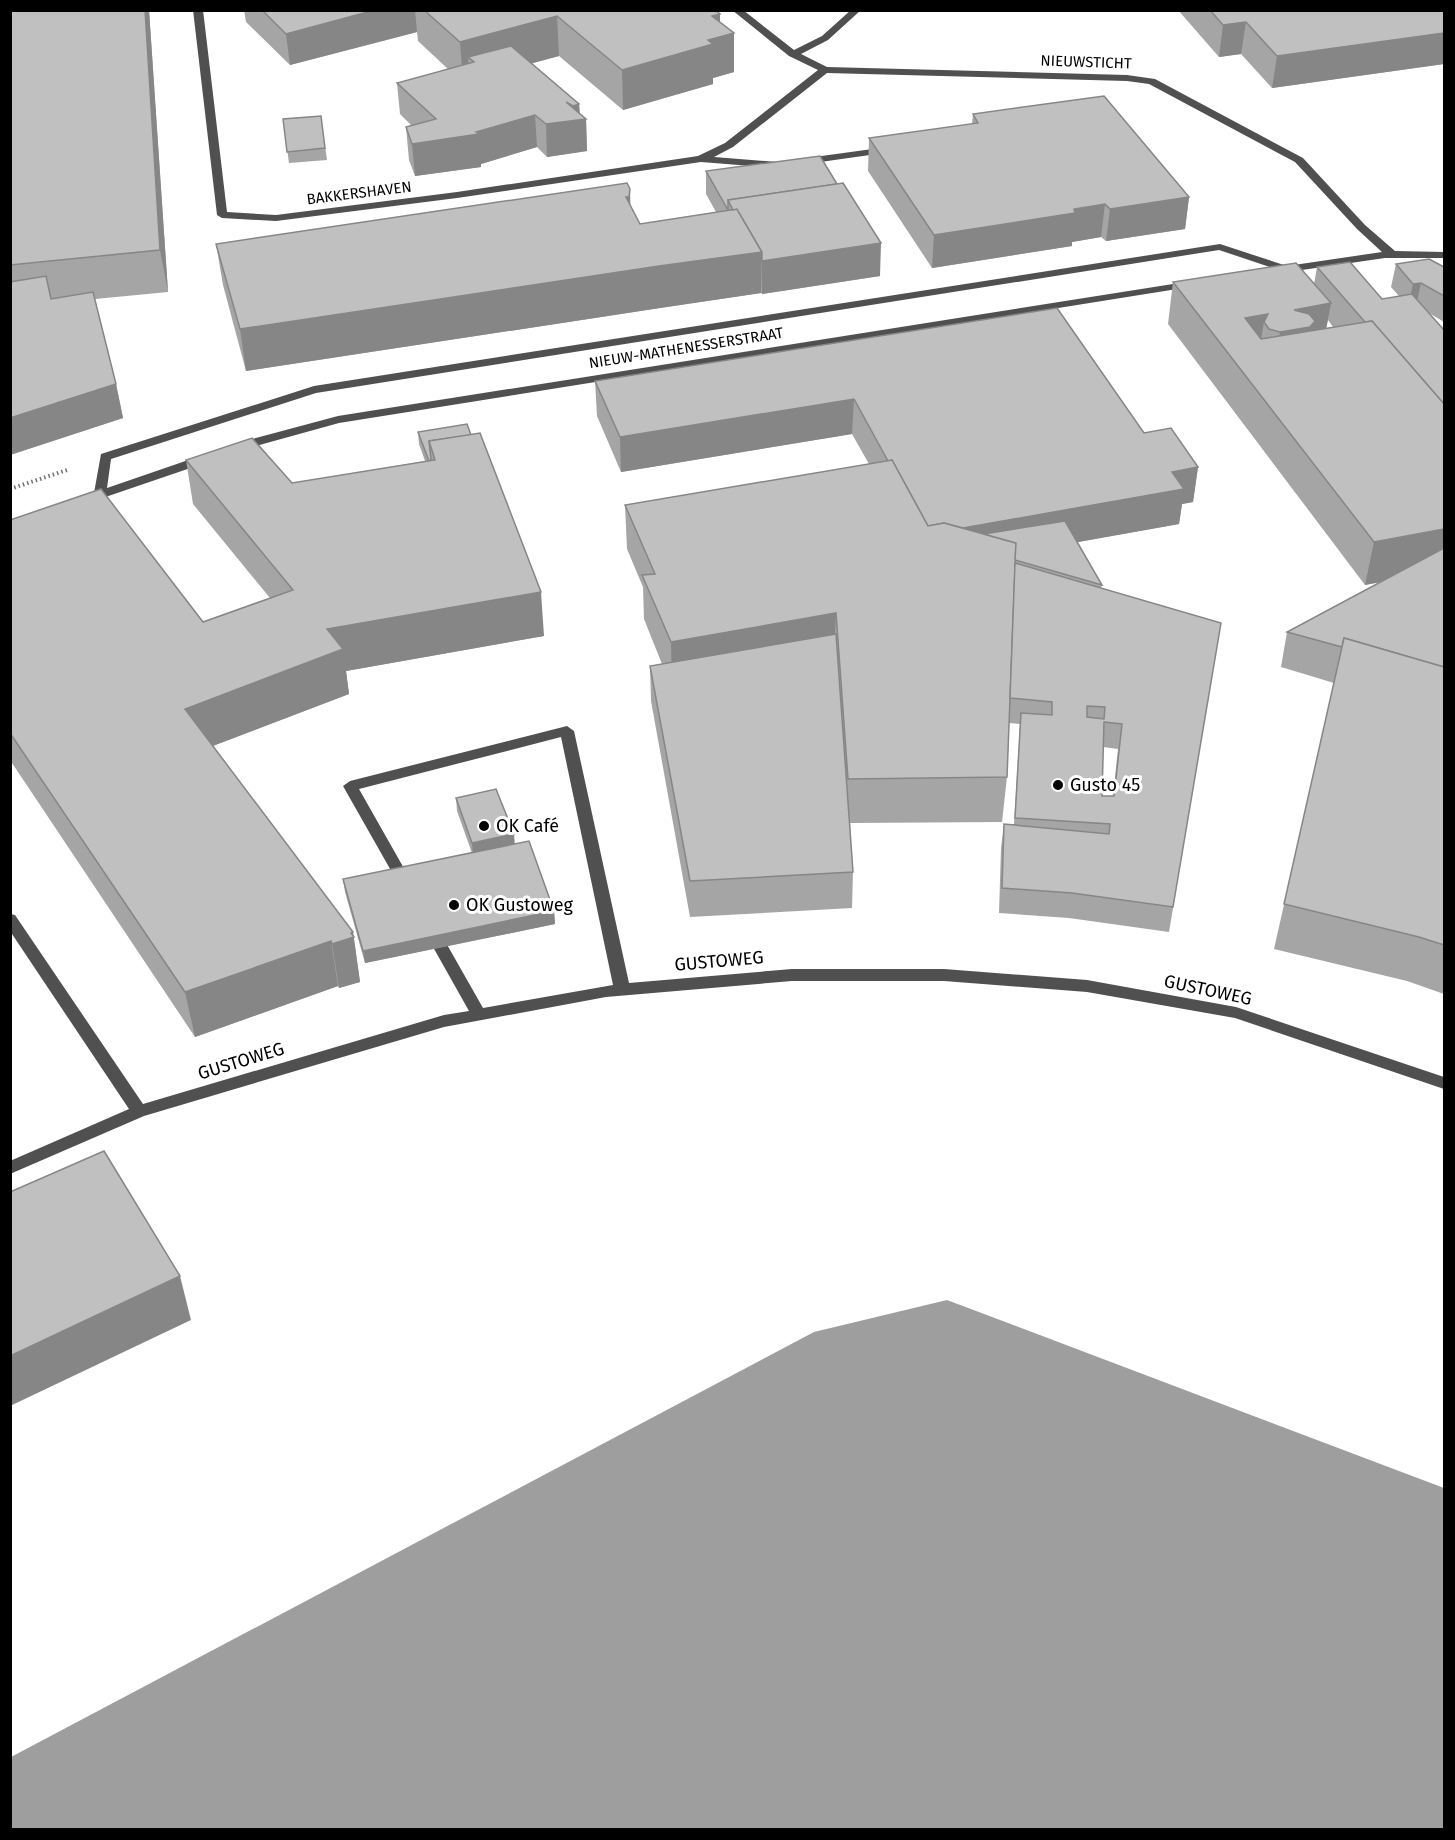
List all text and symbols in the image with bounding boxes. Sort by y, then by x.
street label: NIEUWSTICHT [1040,51,1132,73]
street label: BAKKERSHAVEN [305,178,413,208]
street label: NIEUW-MATHENESSERSTRAAT [587,324,785,372]
place label: Gusto 45 [1070,774,1140,796]
marker: Gusto 45 [1051,778,1065,792]
place label: OK Café [496,815,559,837]
marker: OK Café [477,819,491,833]
place label: OK Gustoweg [466,894,574,916]
marker: OK Gustoweg [447,898,461,912]
street label: GUSTOWEG [674,946,764,976]
street label: GUSTOWEG [1162,970,1254,1010]
street label: GUSTOWEG [195,1037,287,1085]

